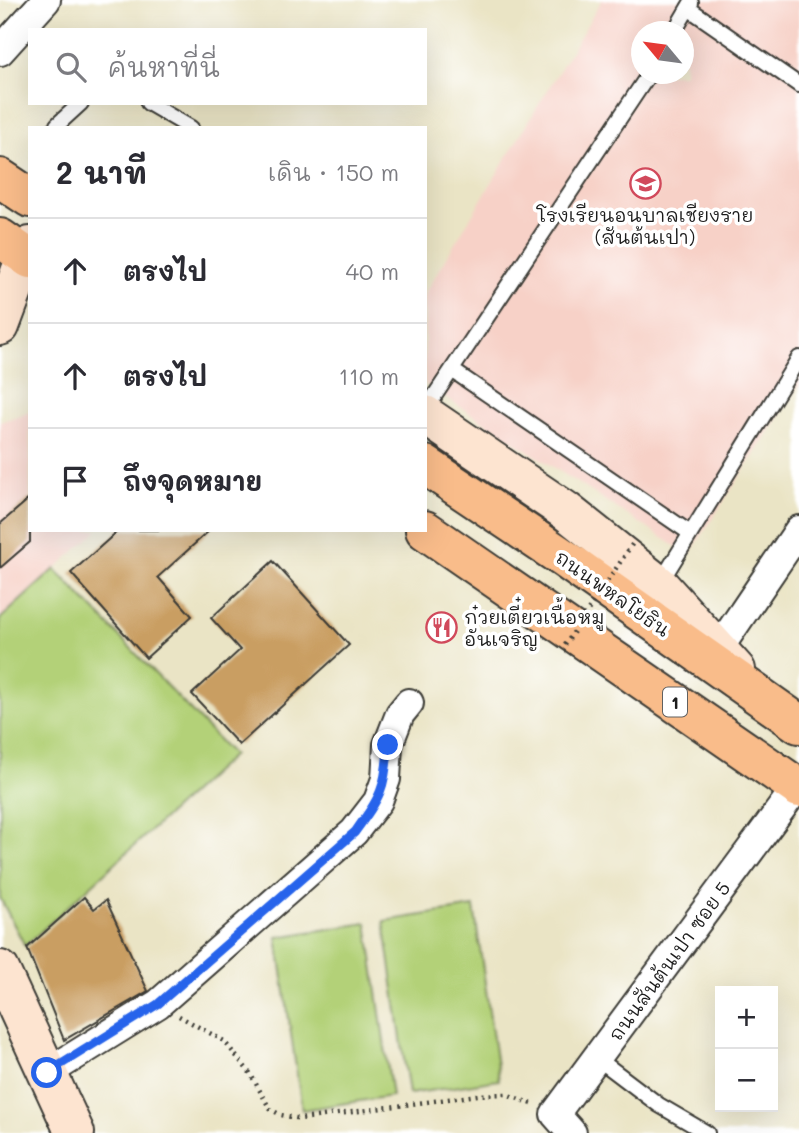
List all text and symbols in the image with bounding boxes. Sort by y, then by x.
north arrow [631,21,694,84]
search box [28,28,427,105]
icon: search [52,48,90,86]
text: ค้นหาที่นี่ [108,50,220,84]
text: 2 นาที [56,152,147,192]
text: เดิน · 150 m [268,157,399,187]
school or university icon: โรงเรียนอนุบาลเชียงราย (สันต้นเปา) [628,166,662,200]
place label: โรงเรียนอนุบาลเชียงราย (สันต้นเปา) [536,202,753,249]
icon: ahead [56,252,94,290]
text: ตรงไป [123,254,207,288]
text: 40 m [346,256,399,286]
icon: ahead [56,357,94,395]
text: ตรงไป [123,359,207,393]
text: 110 m [339,361,399,391]
icon: arrive [56,462,94,500]
text: ถึงจุดหมาย [123,464,262,498]
street label: ถนนพหลโยธิน [551,544,675,642]
place label: ก๋วยเตี๋ยวเนื้อหมู อันเจริญ [464,596,604,651]
restaurant icon: ก๋วยเตี๋ยวเนื้อหมู อันเจริญ [424,610,458,644]
road number: 1 [663,688,687,716]
route end [372,729,403,760]
street label: ถนนสันต้นเปา ซอย 5 [603,876,735,1046]
map controls [715,986,778,1112]
button: + [715,986,778,1049]
button: − [715,1049,778,1112]
route start [31,1057,62,1088]

